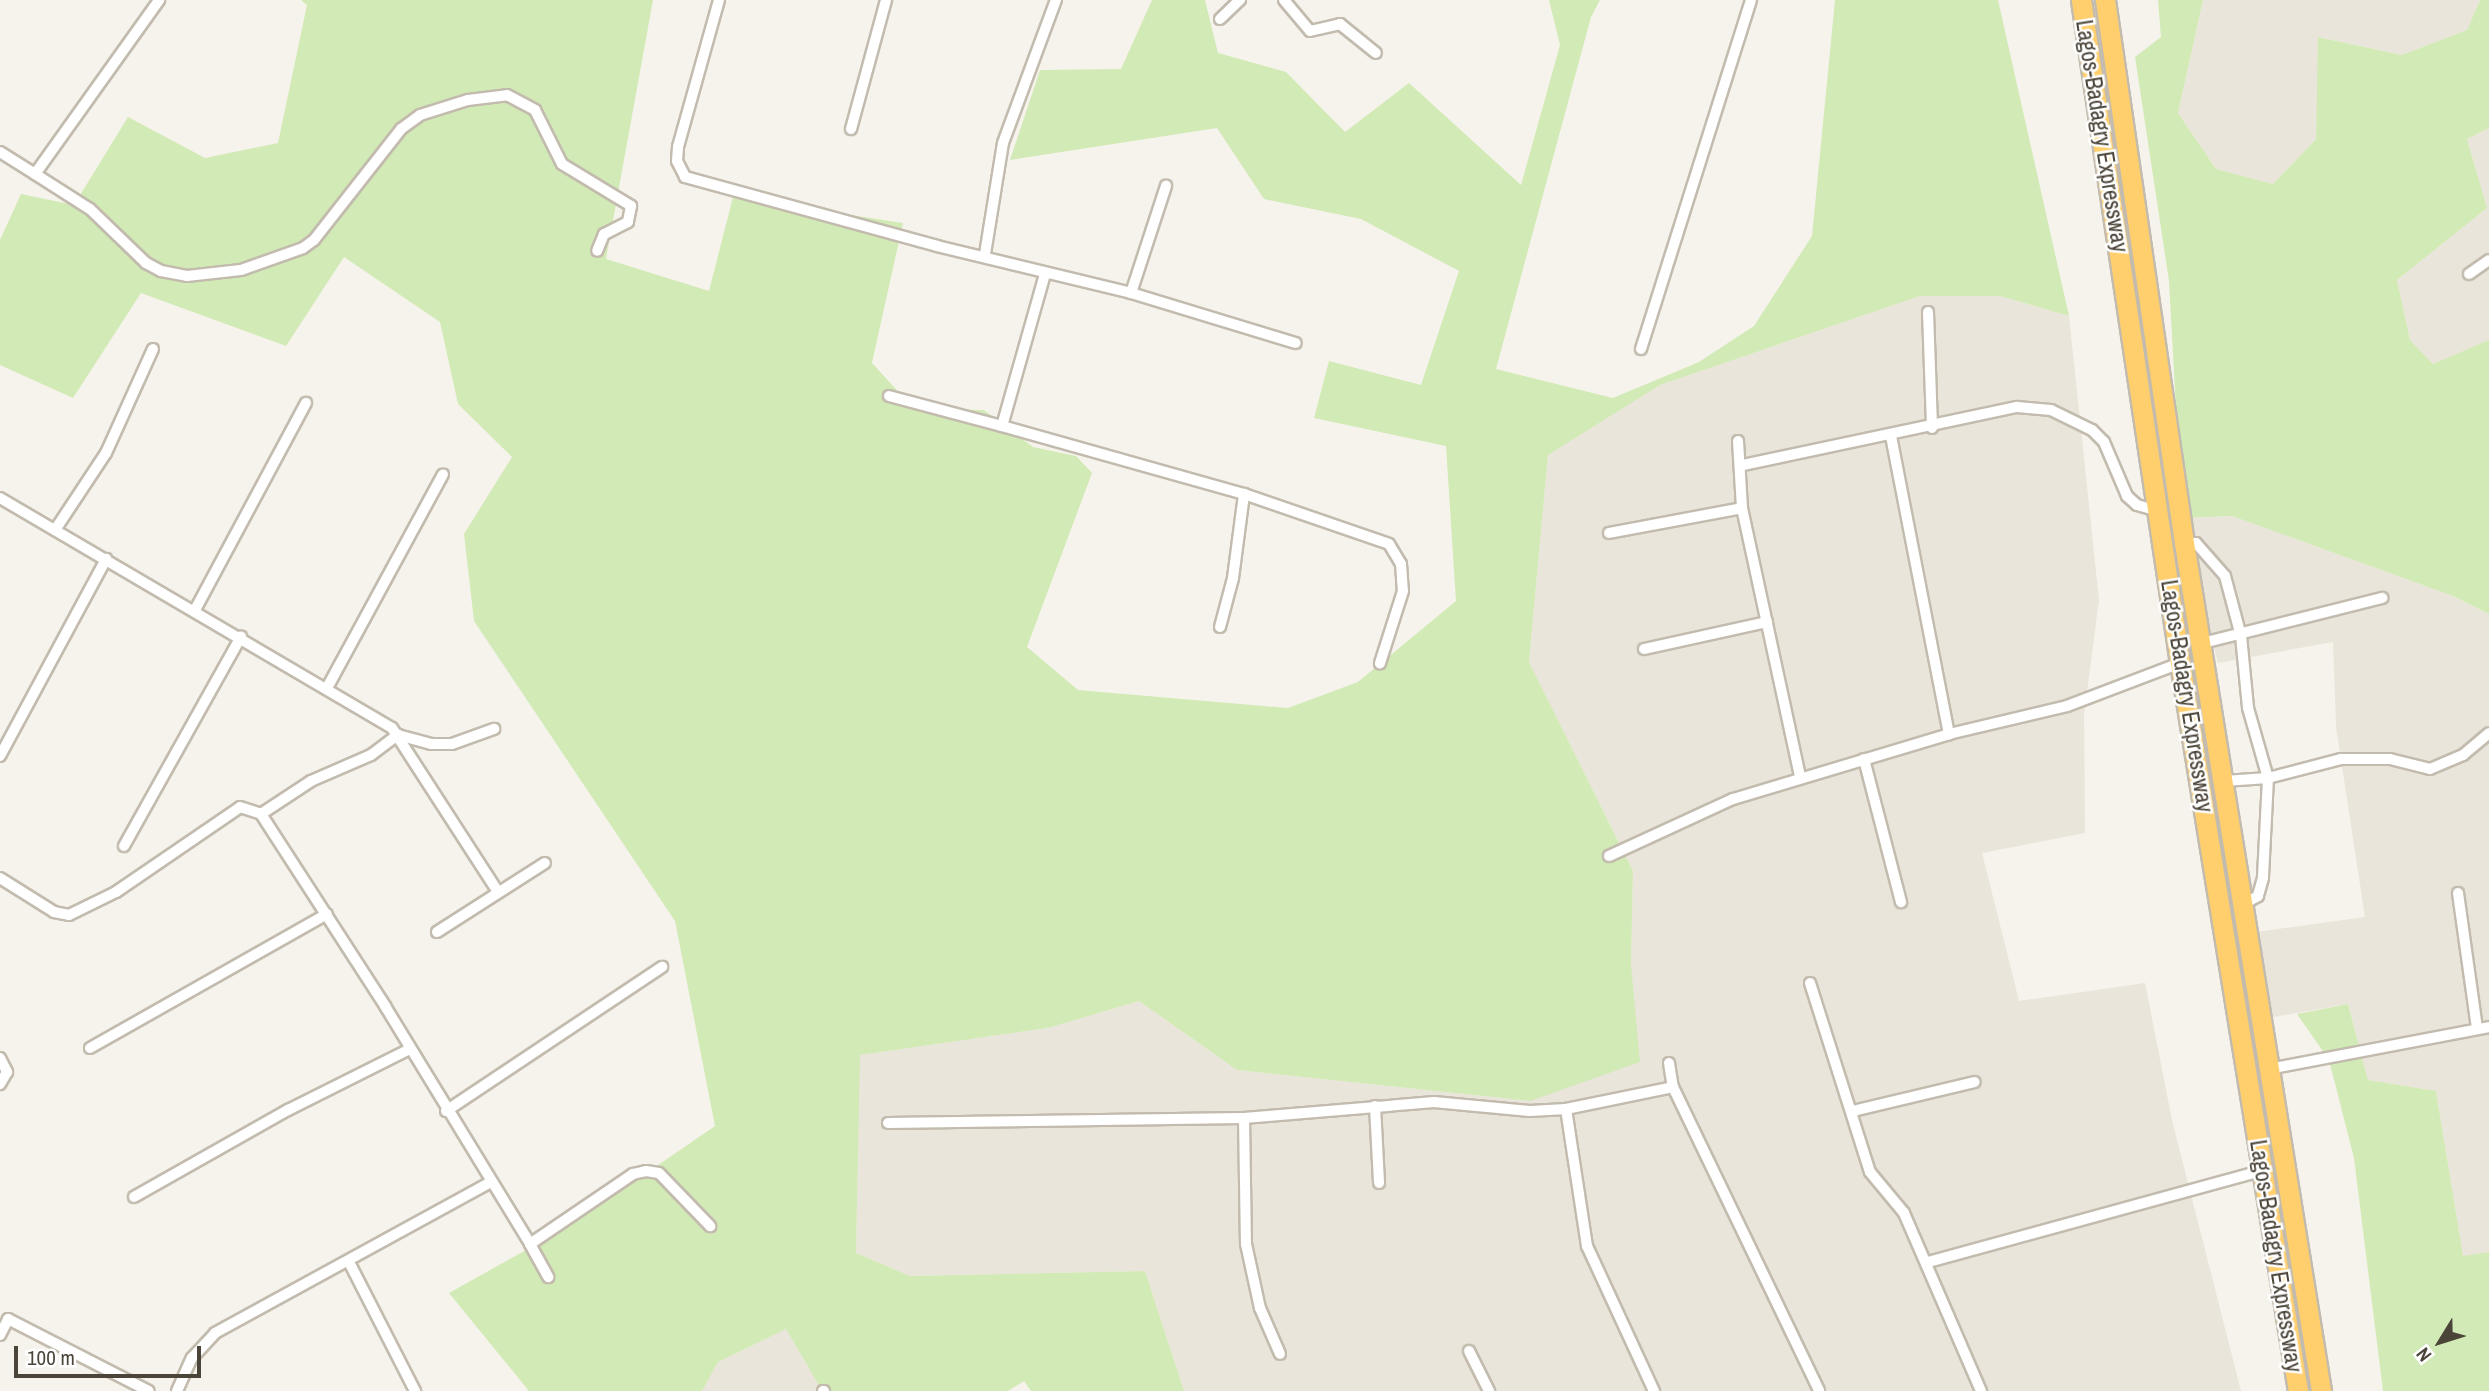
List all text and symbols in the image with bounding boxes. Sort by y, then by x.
street label: Lagos-Badagry Expressway [2070,18,2134,254]
street label: Lagos-Badagry Expressway [2155,578,2219,814]
street label: Lagos-Badagry Expressway [2244,1138,2308,1374]
north arrow [2405,1307,2475,1377]
scale bar [18,1332,205,1376]
text: N [2410,1342,2437,1367]
text: 100 m [27,1343,75,1372]

